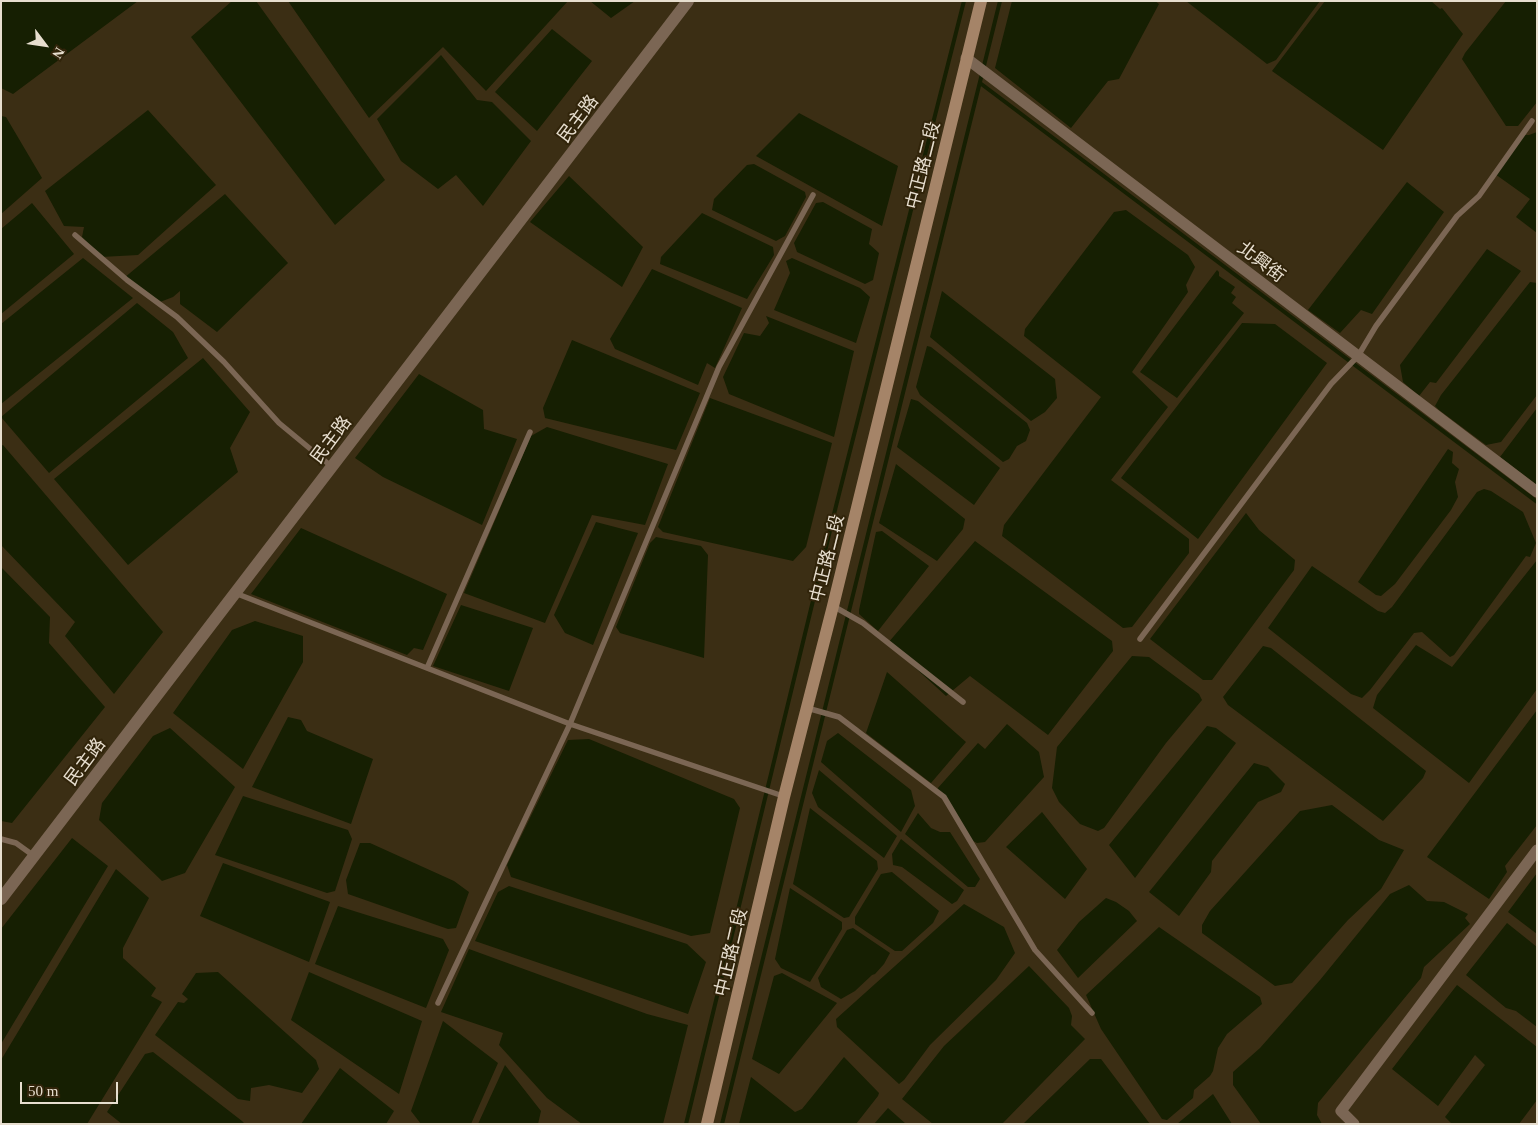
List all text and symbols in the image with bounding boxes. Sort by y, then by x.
north arrow [20,20,70,70]
text: N [49,45,67,61]
street label: 民主路 [552,90,602,146]
street label: 中正路二段 [901,119,943,211]
street label: 北興街 [1234,236,1290,286]
street label: 民主路 [305,411,355,467]
street label: 中正路二段 [805,512,847,604]
street label: 民主路 [59,733,109,789]
street label: 中正路二段 [709,906,751,998]
scale bar [22,1072,120,1104]
text: 50 m [28,1083,58,1099]

